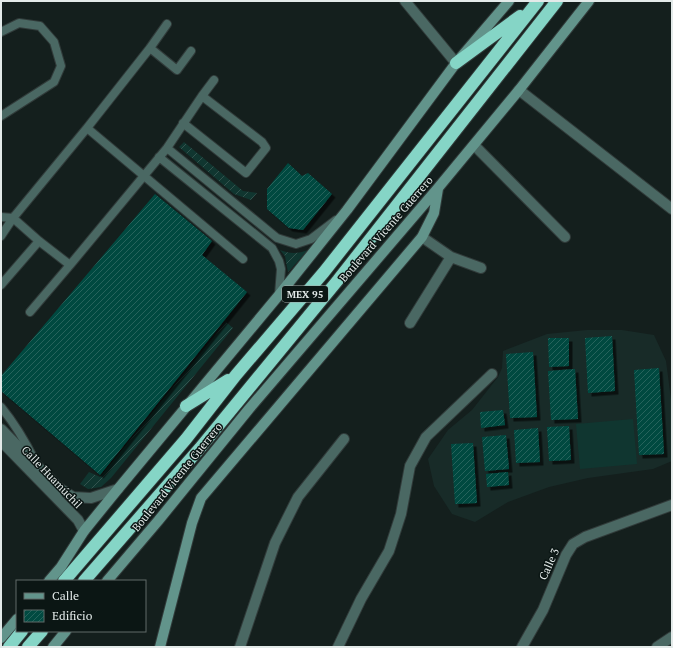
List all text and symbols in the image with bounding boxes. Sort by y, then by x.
street label: Boulevard Vicente Guerrero [336,173,436,285]
road number: MEX 95 [282,286,328,302]
street label: Boulevard Vicente Guerrero [129,420,225,534]
street label: Calle Huamúchil [19,443,85,511]
street label: Calle 3 [536,546,562,582]
legend [16,580,146,632]
text: Calle [52,588,79,603]
text: Edificio [52,608,93,623]

